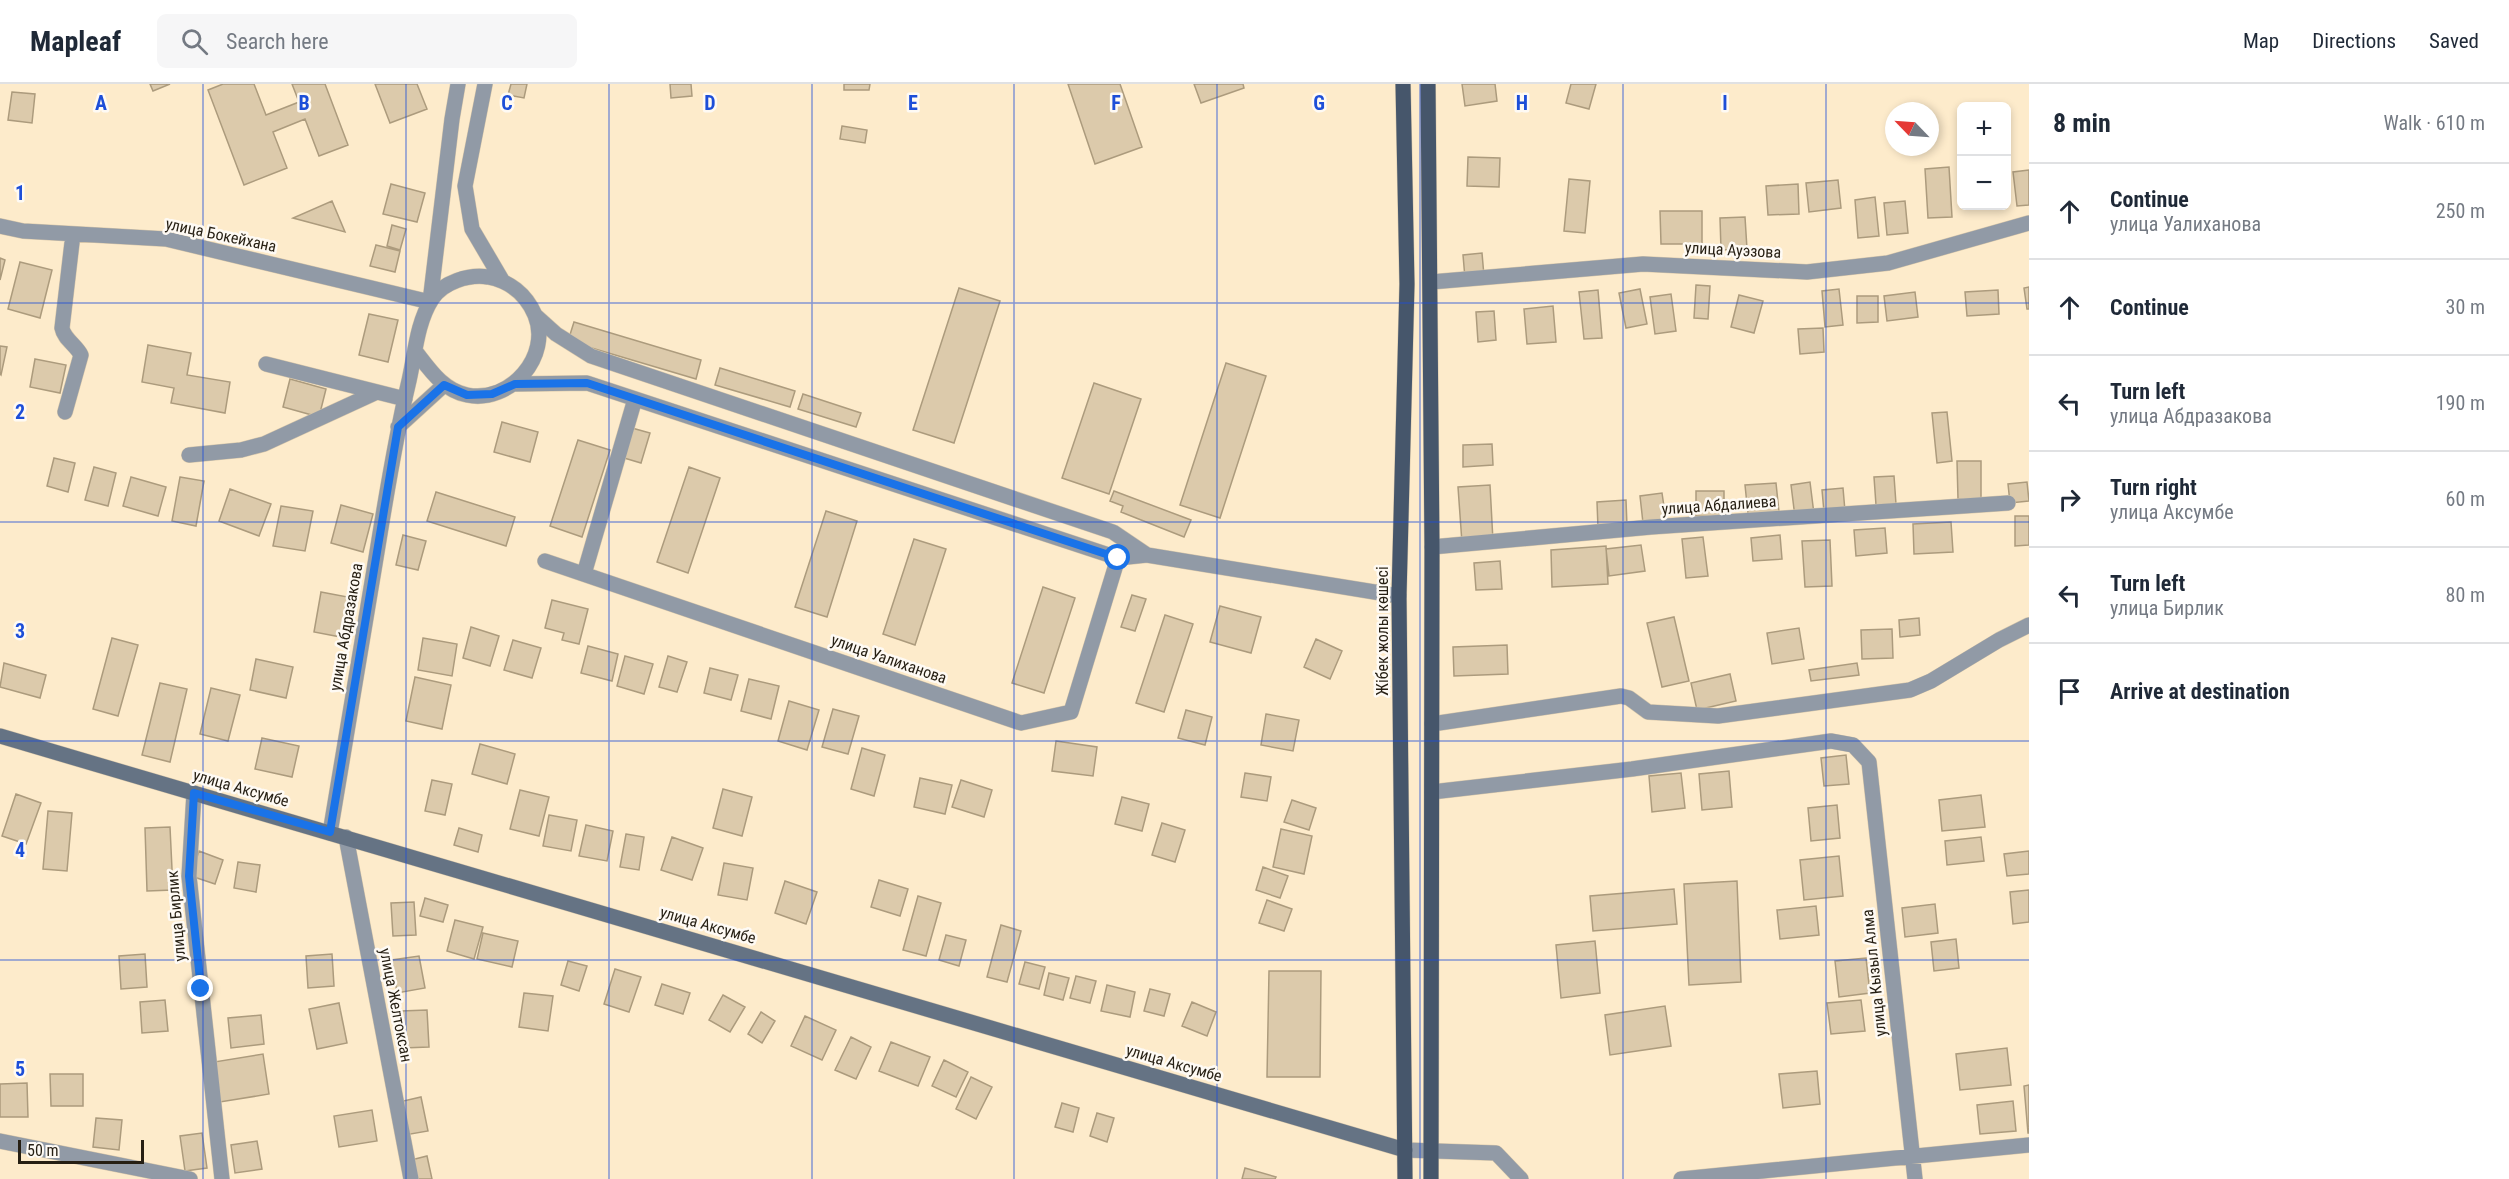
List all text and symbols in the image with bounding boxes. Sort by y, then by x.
search box [157,14,577,68]
text: Mapleaf [30,25,121,58]
icon: search [178,25,211,58]
text: Search here [226,29,328,54]
text: Map [2243,29,2279,53]
text: Directions [2312,29,2396,53]
text: Saved [2429,29,2479,53]
text: A [95,91,107,115]
text: B [298,91,310,115]
text: C [501,91,513,115]
text: D [704,91,716,115]
text: E [908,91,918,115]
text: F [1111,91,1121,115]
text: G [1313,91,1325,115]
text: H [1516,91,1528,115]
text: I [1722,91,1728,115]
north arrow [1885,102,1939,156]
map controls [1957,102,2011,210]
button: + [1957,102,2011,156]
text: 8 min [2053,108,2111,138]
text: Walk · 610 m [2384,111,2485,135]
button: − [1957,156,2011,210]
text: 1 [15,181,25,205]
text: Continue [2110,187,2189,212]
icon: ahead [2053,195,2086,228]
text: 250 m [2436,199,2485,223]
text: улица Уалиханова [2110,212,2261,236]
street label: улица Бокейхана [164,214,278,256]
street label: улица Ауэзова [1684,238,1782,262]
icon: ahead [2053,291,2086,324]
text: Continue [2110,295,2189,320]
text: 30 m [2446,295,2485,319]
text: Turn left [2110,379,2185,404]
icon: left [2053,387,2086,420]
text: 190 m [2436,391,2485,415]
text: 2 [15,400,25,424]
text: улица Абдразакова [2110,404,2272,428]
text: Turn right [2110,475,2197,500]
icon: right [2053,483,2086,516]
text: 60 m [2446,487,2485,511]
street label: улица Абдалиева [1661,492,1777,518]
text: улица Аксумбе [2110,500,2234,524]
route start [1104,544,1130,570]
street label: улица Абдразакова [325,562,367,692]
street label: Жібек жолы көшесі [1373,566,1392,696]
text: Turn left [2110,571,2185,596]
icon: left [2053,579,2086,612]
text: 80 m [2446,583,2485,607]
text: улица Бирлик [2110,596,2224,620]
text: 3 [15,619,25,643]
street label: улица Уалиханова [829,630,949,688]
icon: arrive [2053,675,2086,708]
text: Arrive at destination [2110,679,2290,704]
street label: улица Аксумбе [191,765,291,811]
text: 4 [15,838,25,862]
street label: улица Бирлик [163,869,189,962]
street label: улица Аксумбе [658,902,758,948]
street label: улица Кызыл Алма [1858,909,1890,1037]
street label: улица Желтоксан [376,946,416,1064]
route end [187,975,213,1001]
street label: улица Аксумбе [1124,1040,1224,1086]
text: 5 [15,1057,25,1081]
scale bar [18,1137,144,1164]
text: 50 m [27,1141,59,1160]

